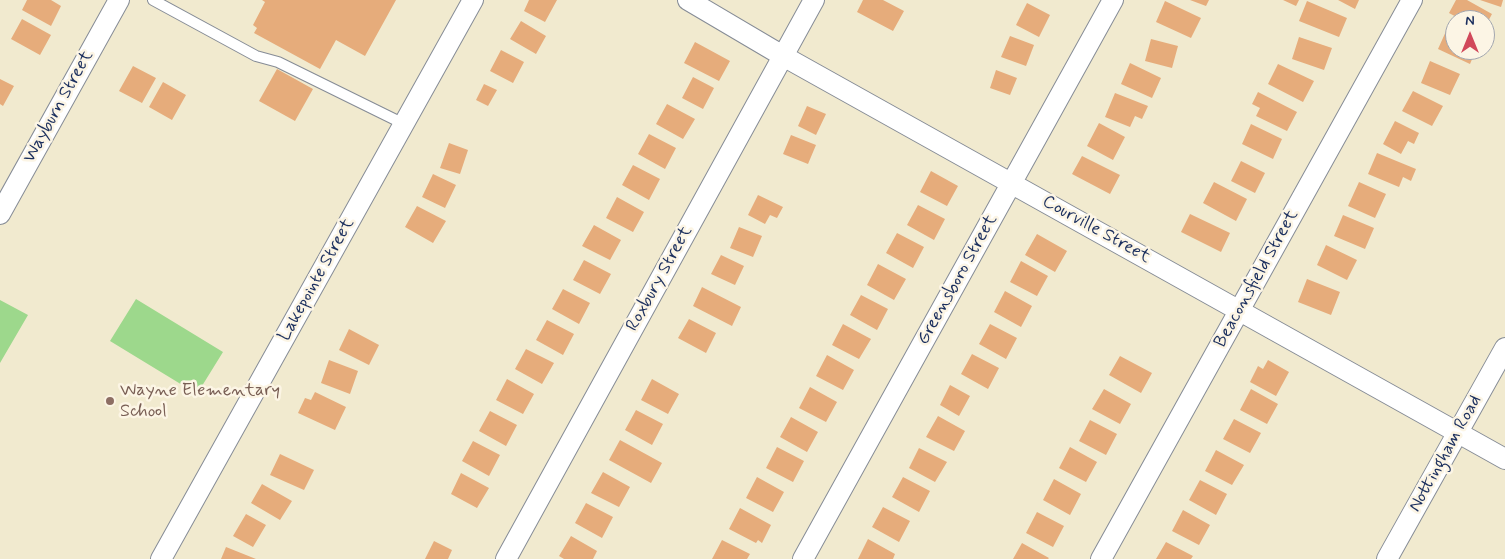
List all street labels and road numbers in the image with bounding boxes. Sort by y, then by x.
street label: Wayburn Street [19,47,99,167]
street label: Courville Street [1038,191,1154,269]
street label: Beaconsfield Street [1210,206,1304,352]
street label: Greensboro Street [913,211,1003,349]
street label: Lakepointe Street [274,215,360,345]
street label: Roxbury Street [622,223,698,335]
street label: Nottingham Road [1405,392,1487,516]

